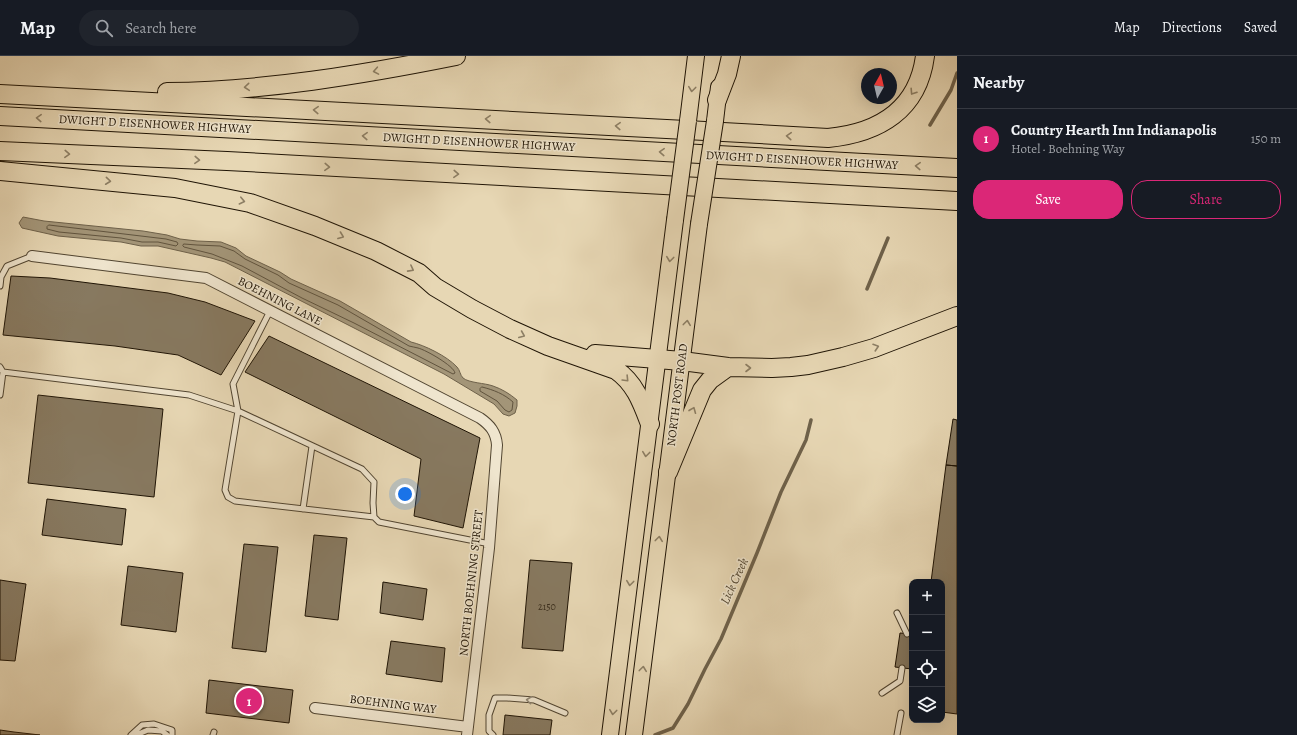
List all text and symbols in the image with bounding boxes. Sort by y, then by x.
search box [79,10,359,46]
text: Map [20,15,55,41]
icon: search [93,17,115,39]
text: Search here [125,18,197,38]
text: Map [1114,18,1140,37]
text: Directions [1162,18,1222,37]
text: Saved [1244,18,1277,37]
one-way arrow [373,67,379,75]
north arrow [861,68,897,104]
text: Nearby [973,71,1024,94]
one-way arrow [244,83,250,92]
one-way arrow [688,86,697,92]
one-way arrow [911,88,918,95]
one-way arrow [313,106,319,115]
street label: DWIGHT D EISENHOWER HIGHWAY [58,111,252,137]
one-way arrow [36,114,42,123]
one-way arrow [485,115,491,124]
text: Country Hearth Inn Indianapolis [1011,120,1217,140]
one-way arrow [615,122,621,130]
street label: DWIGHT D EISENHOWER HIGHWAY [382,129,576,155]
text: 1 [984,130,988,147]
text: 150 m [1251,130,1281,147]
one-way arrow [362,131,368,140]
one-way arrow [786,131,792,140]
text: Hotel · Boehning Way [1011,140,1125,157]
street label: DWIGHT D EISENHOWER HIGHWAY [705,147,899,173]
one-way arrow [659,148,665,156]
one-way arrow [64,150,70,158]
one-way arrow [194,156,200,164]
one-way arrow [324,162,330,171]
one-way arrow [915,162,921,170]
one-way arrow [453,169,459,178]
one-way arrow [105,176,112,185]
button: Save [973,180,1123,219]
button: Share [1131,180,1281,219]
one-way arrow [239,196,246,204]
one-way arrow [338,231,345,239]
one-way arrow [666,256,675,262]
one-way arrow [407,264,414,272]
street label: BOEHNING LANE [235,273,325,329]
one-way arrow [682,320,691,326]
one-way arrow [518,330,526,338]
street label: NORTH POST ROAD [663,343,691,447]
one-way arrow [872,343,879,352]
one-way arrow [745,364,751,372]
one-way arrow [621,374,629,382]
one-way arrow [688,406,696,413]
one-way arrow [642,451,651,457]
your location [395,484,415,504]
street label: NORTH BOEHNING STREET [455,509,487,657]
one-way arrow [654,536,663,543]
water label: Lick Creek [716,555,752,607]
map controls [909,579,945,723]
button: + [909,579,945,615]
one-way arrow [625,580,634,586]
house number: 2150 [538,600,556,613]
button: − [909,615,945,651]
button: locate [909,651,945,687]
one-way arrow [638,665,647,672]
pin: 1 [236,686,262,716]
button: layers [909,687,945,723]
street label: BOEHNING WAY [349,691,438,717]
one-way arrow [526,696,532,705]
one-way arrow [609,709,618,715]

